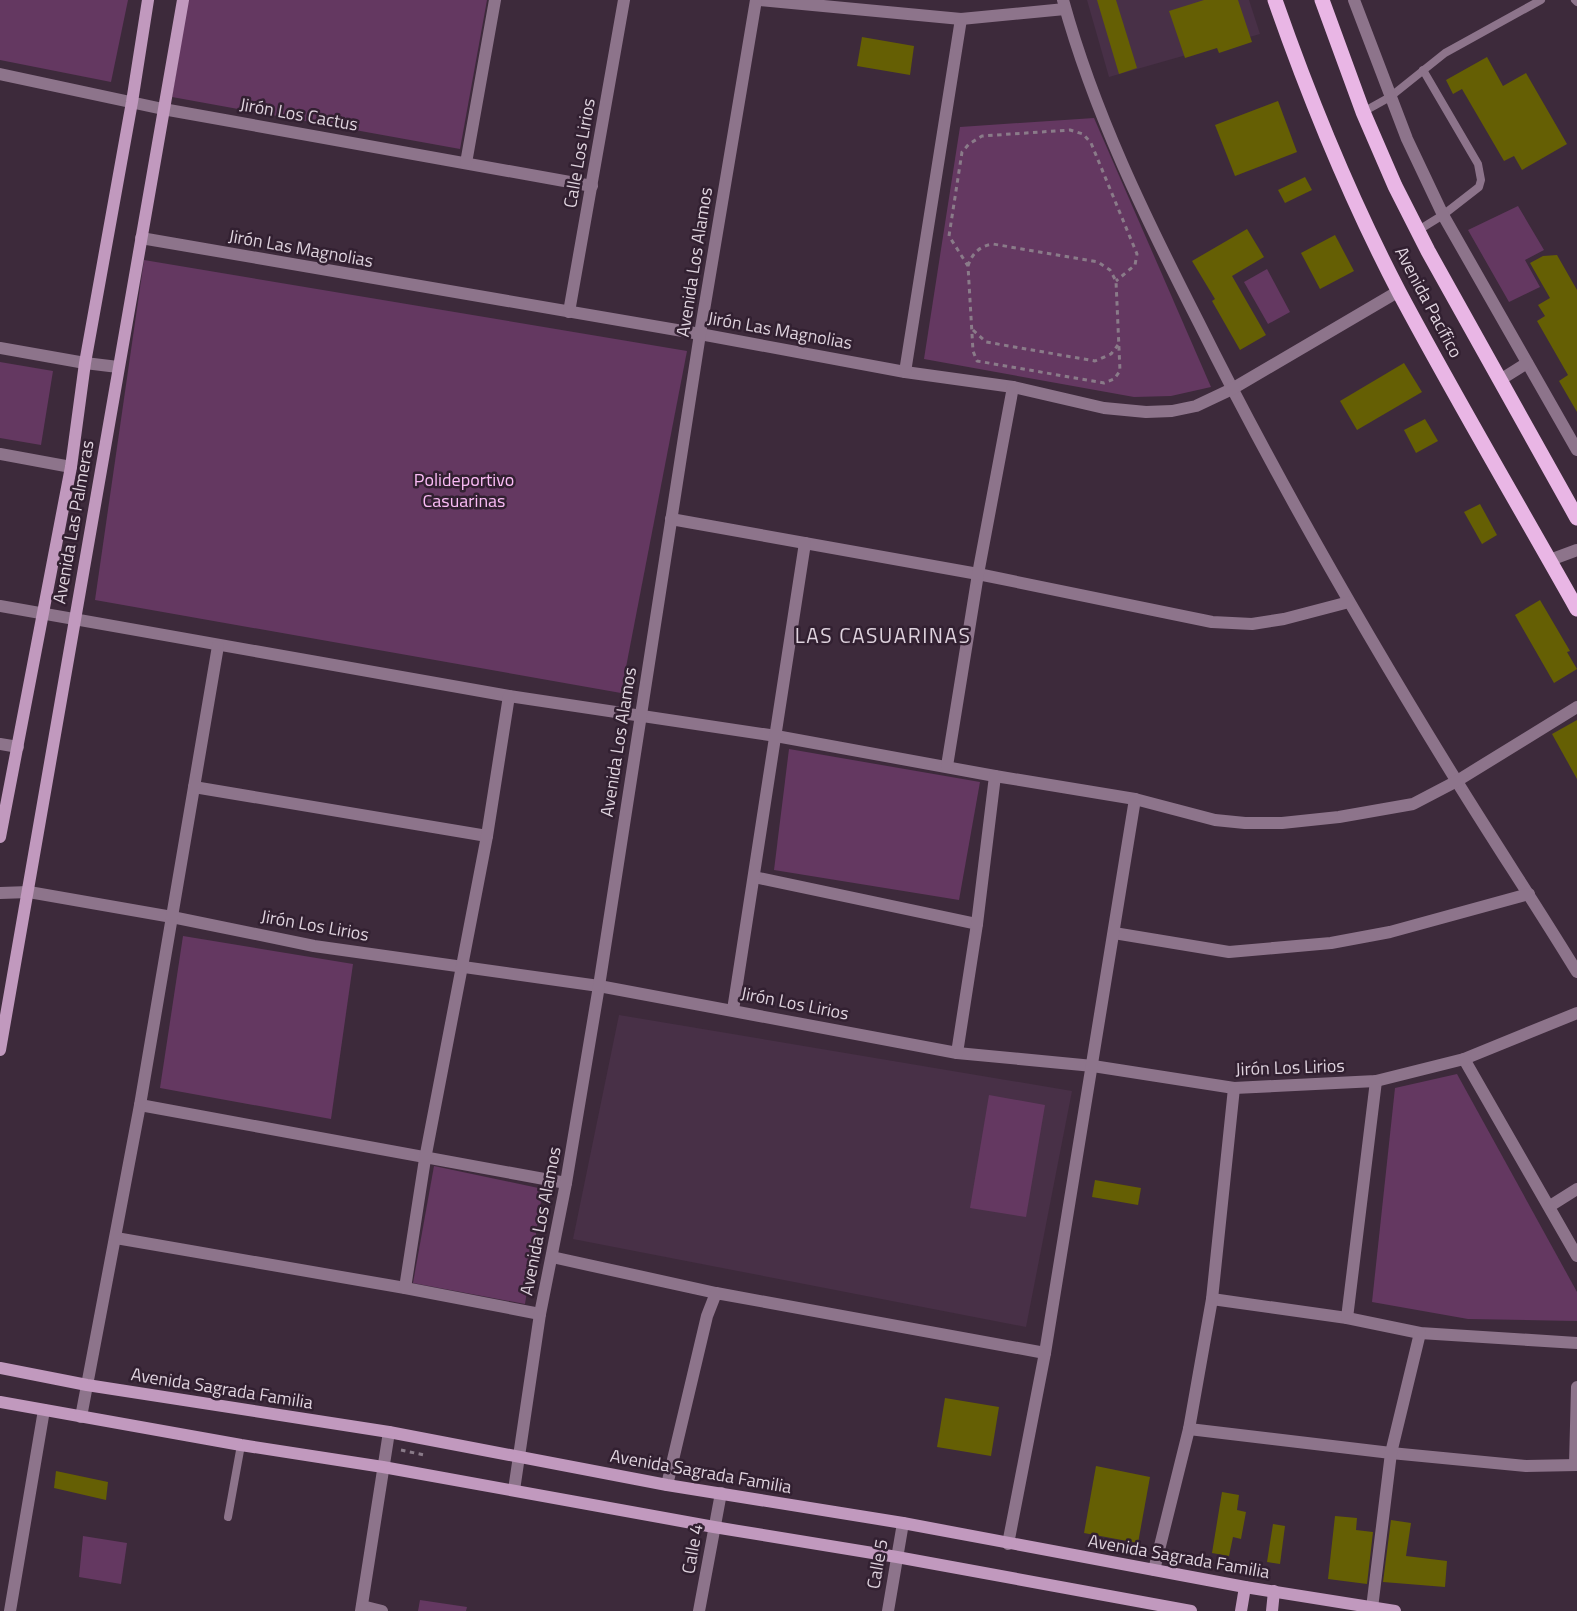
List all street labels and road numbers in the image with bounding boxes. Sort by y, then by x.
street label: Jirón Los Cactus [238,90,360,138]
street label: Calle Los Lirios [556,96,602,210]
street label: Avenida Los Alamos [669,185,719,339]
street label: Jirón Las Magnolias [227,222,375,274]
street label: Avenida Pacífico [1388,242,1470,362]
street label: Jirón Las Magnolias [706,304,854,356]
street label: Avenida Las Palmeras [45,438,101,606]
street label: Avenida Los Alamos [593,665,643,819]
street label: Jirón Los Lirios [259,902,371,948]
street label: Jirón Los Lirios [739,979,851,1027]
street label: Jirón Los Lirios [1235,1052,1345,1082]
street label: Avenida Los Alamos [512,1144,568,1298]
street label: Avenida Sagrada Familia [129,1360,315,1416]
street label: Avenida Sagrada Familia [608,1442,794,1500]
street label: Calle 4 [674,1522,710,1576]
street label: Avenida Sagrada Familia [1086,1527,1272,1585]
street label: Calle 5 [859,1537,895,1591]

